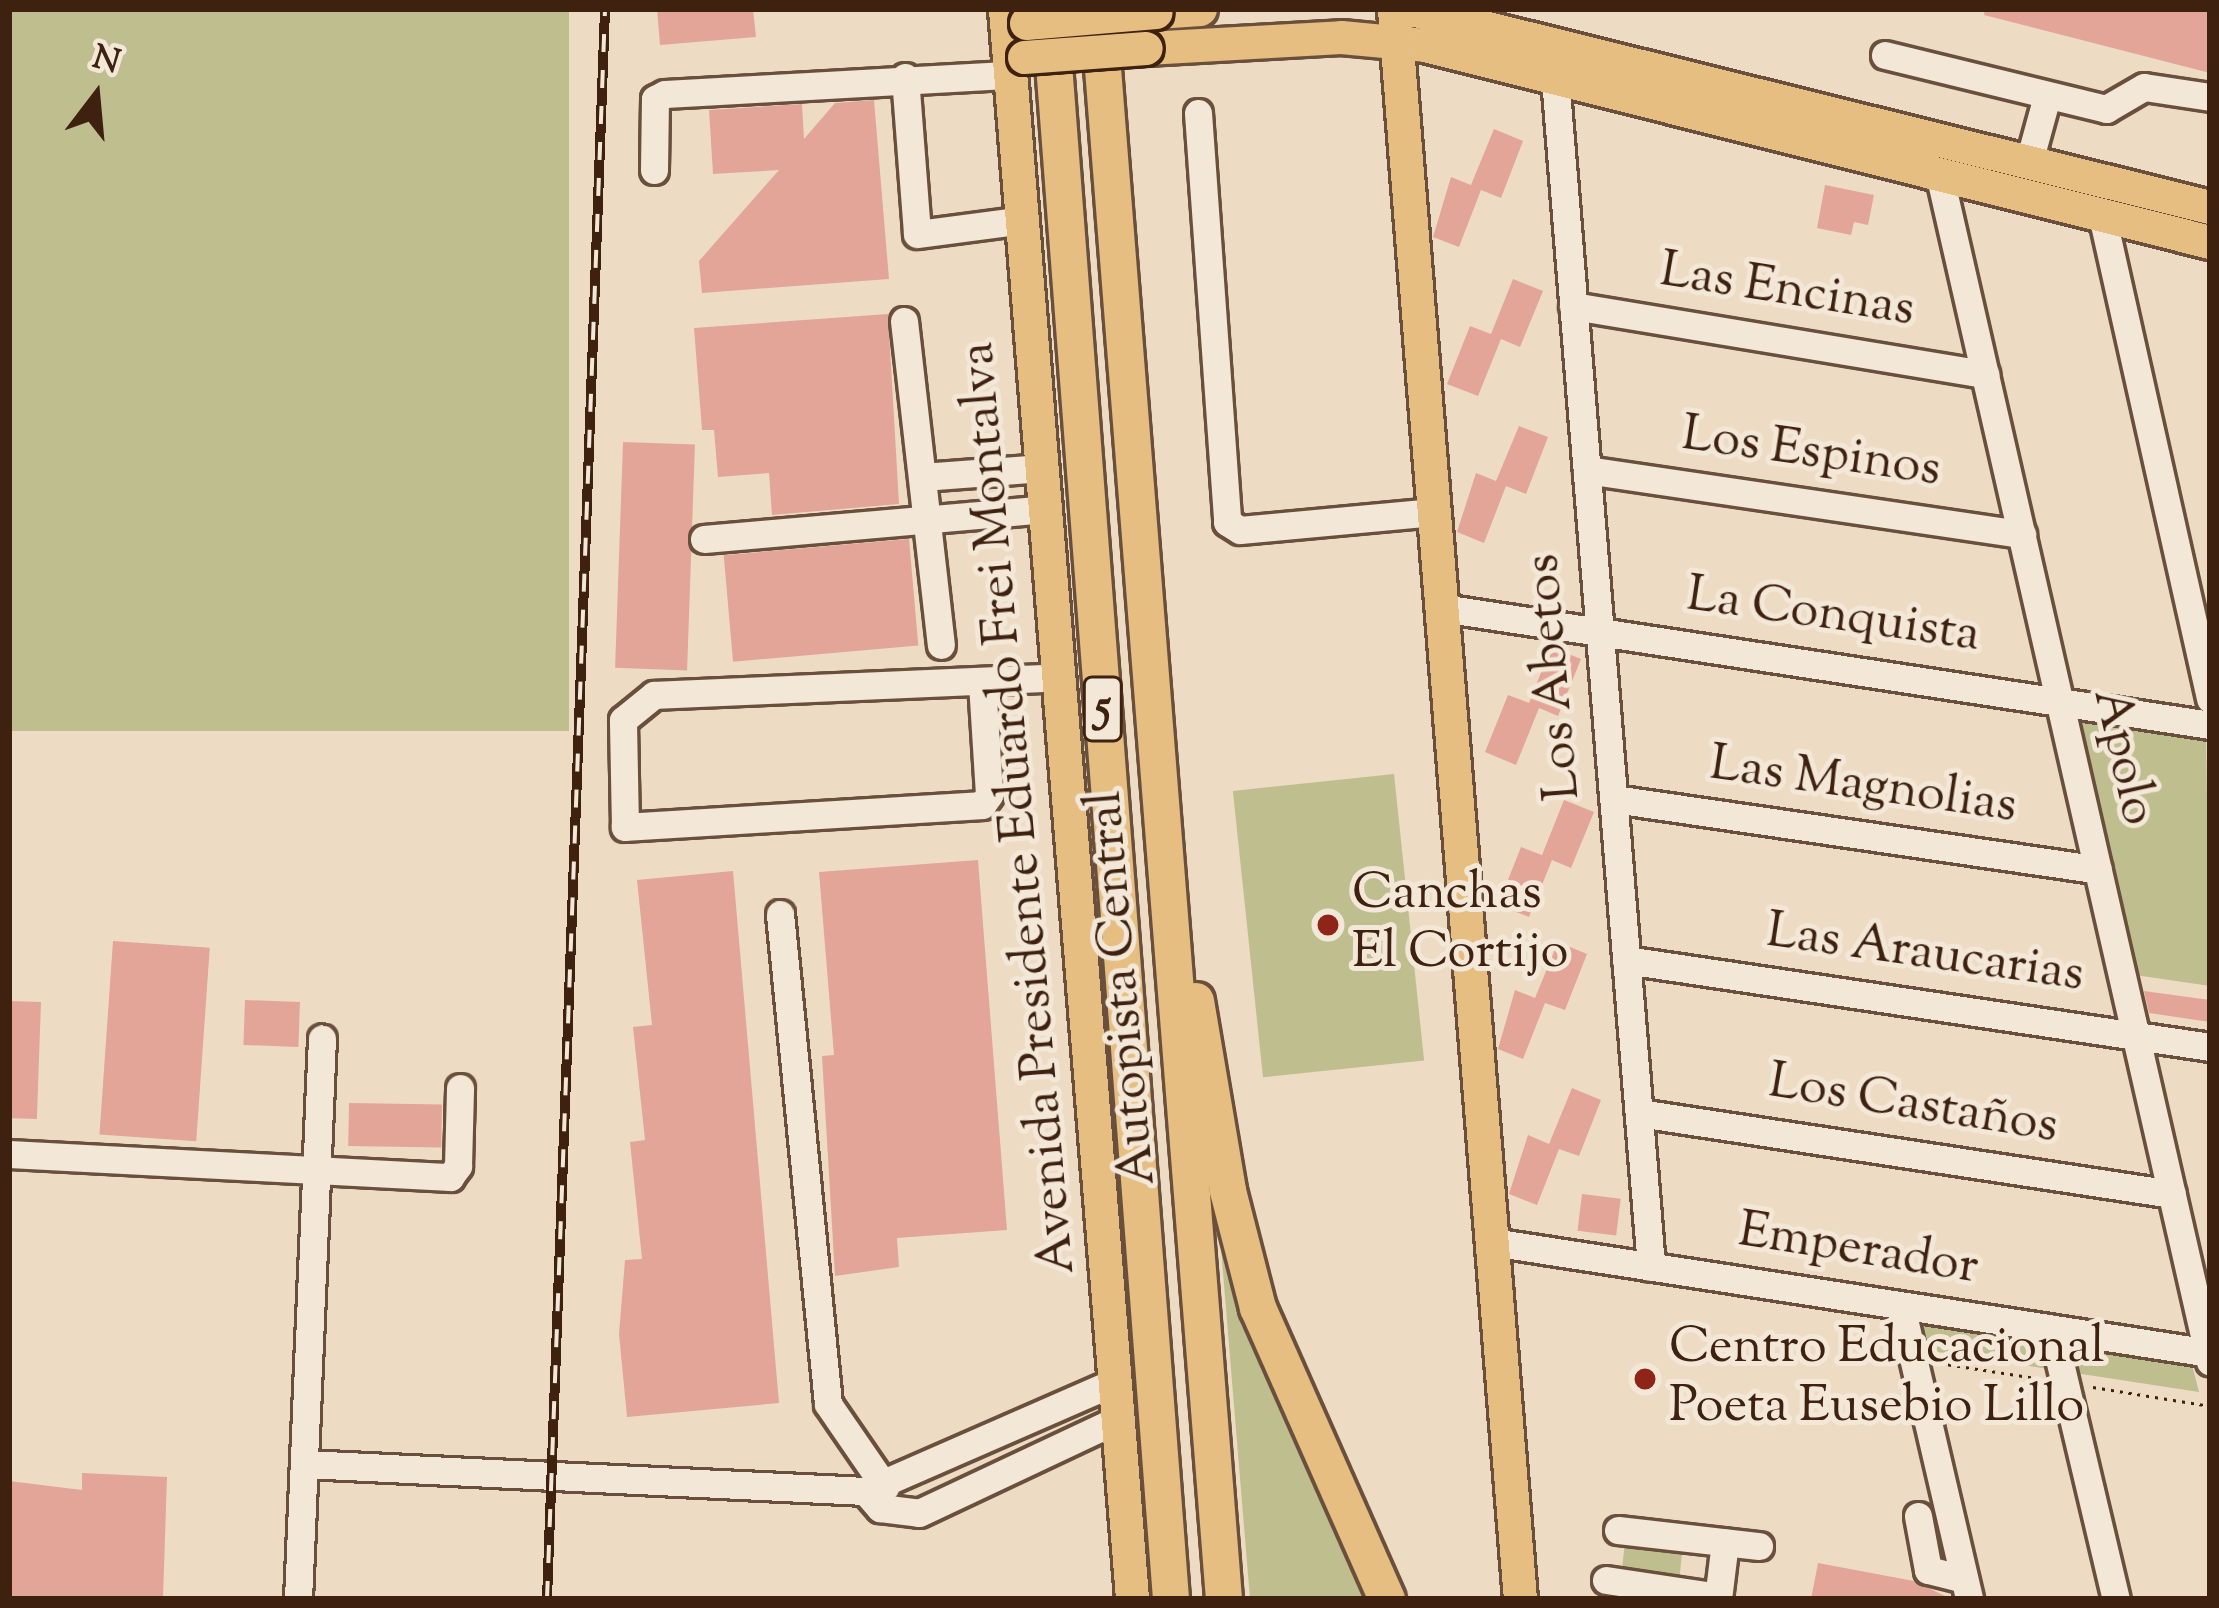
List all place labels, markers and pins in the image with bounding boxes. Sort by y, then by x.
place label: Canchas El Cortijo [1352,865,1568,985]
marker: Canchas El Cortijo [1315,912,1341,938]
place label: Centro Educacional Poeta Eusebio Lillo [1669,1319,2105,1439]
marker: Centro Educacional Poeta Eusebio Lillo [1632,1366,1658,1392]

